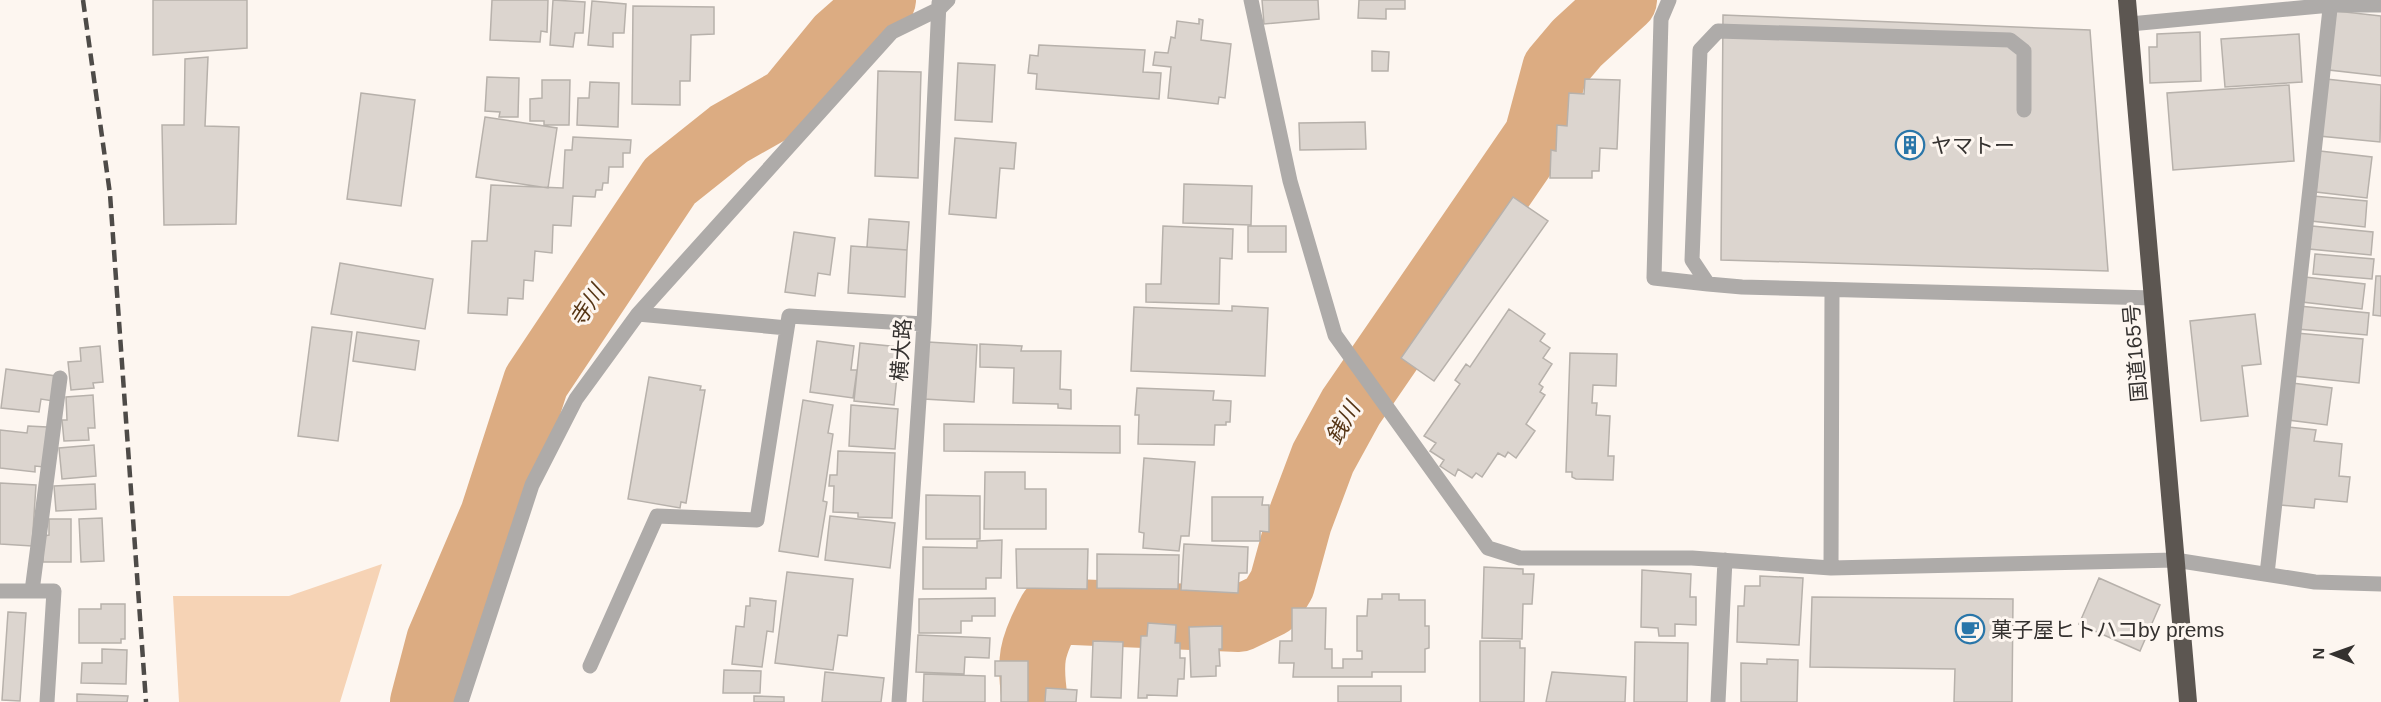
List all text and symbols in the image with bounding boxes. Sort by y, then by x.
building icon: ヤマトー [1894,129,1926,161]
place label: ヤマトー [1931,134,2015,157]
water label: 寺川 [565,279,611,331]
street label: 国道165号 [2119,303,2151,403]
street label: 横大路 [887,318,915,382]
water label: 銭川 [1321,396,1366,448]
cafe icon: 菓子屋ヒトハコby prems [1954,613,1986,645]
place label: 菓子屋ヒトハコby prems [1991,618,2224,641]
north arrow [2303,624,2363,684]
text: N [2310,648,2327,660]

